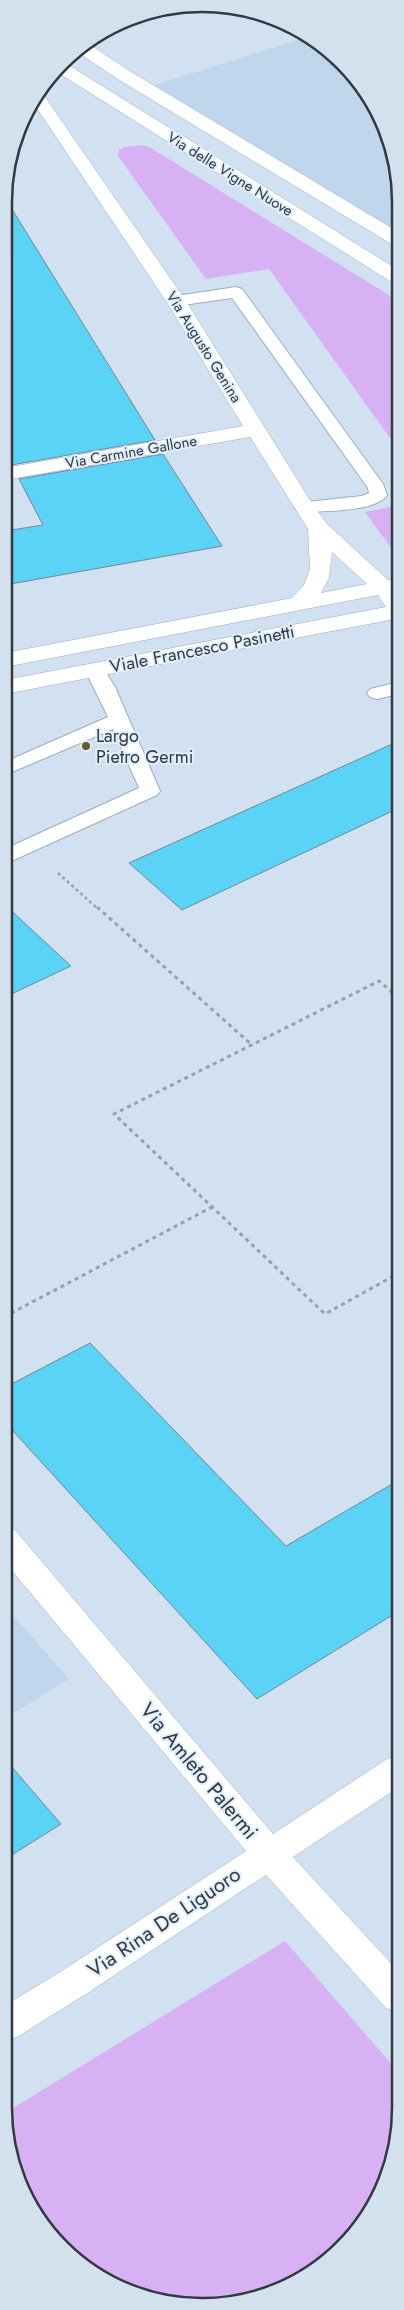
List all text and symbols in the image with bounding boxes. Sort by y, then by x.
street label: Via delle Vigne Nuove [163,126,298,222]
street label: Via Augusto Genina [161,287,247,407]
street label: Via Carmine Gallone [63,430,199,474]
street label: Viale Francesco Pasinetti [107,618,297,680]
place label: Largo Pietro Germi [96,723,193,770]
marker: Largo Pietro Germi [80,740,92,752]
street label: Via Amleto Palermi [133,1696,265,1846]
street label: Via Rina De Liguoro [81,1859,247,1985]

